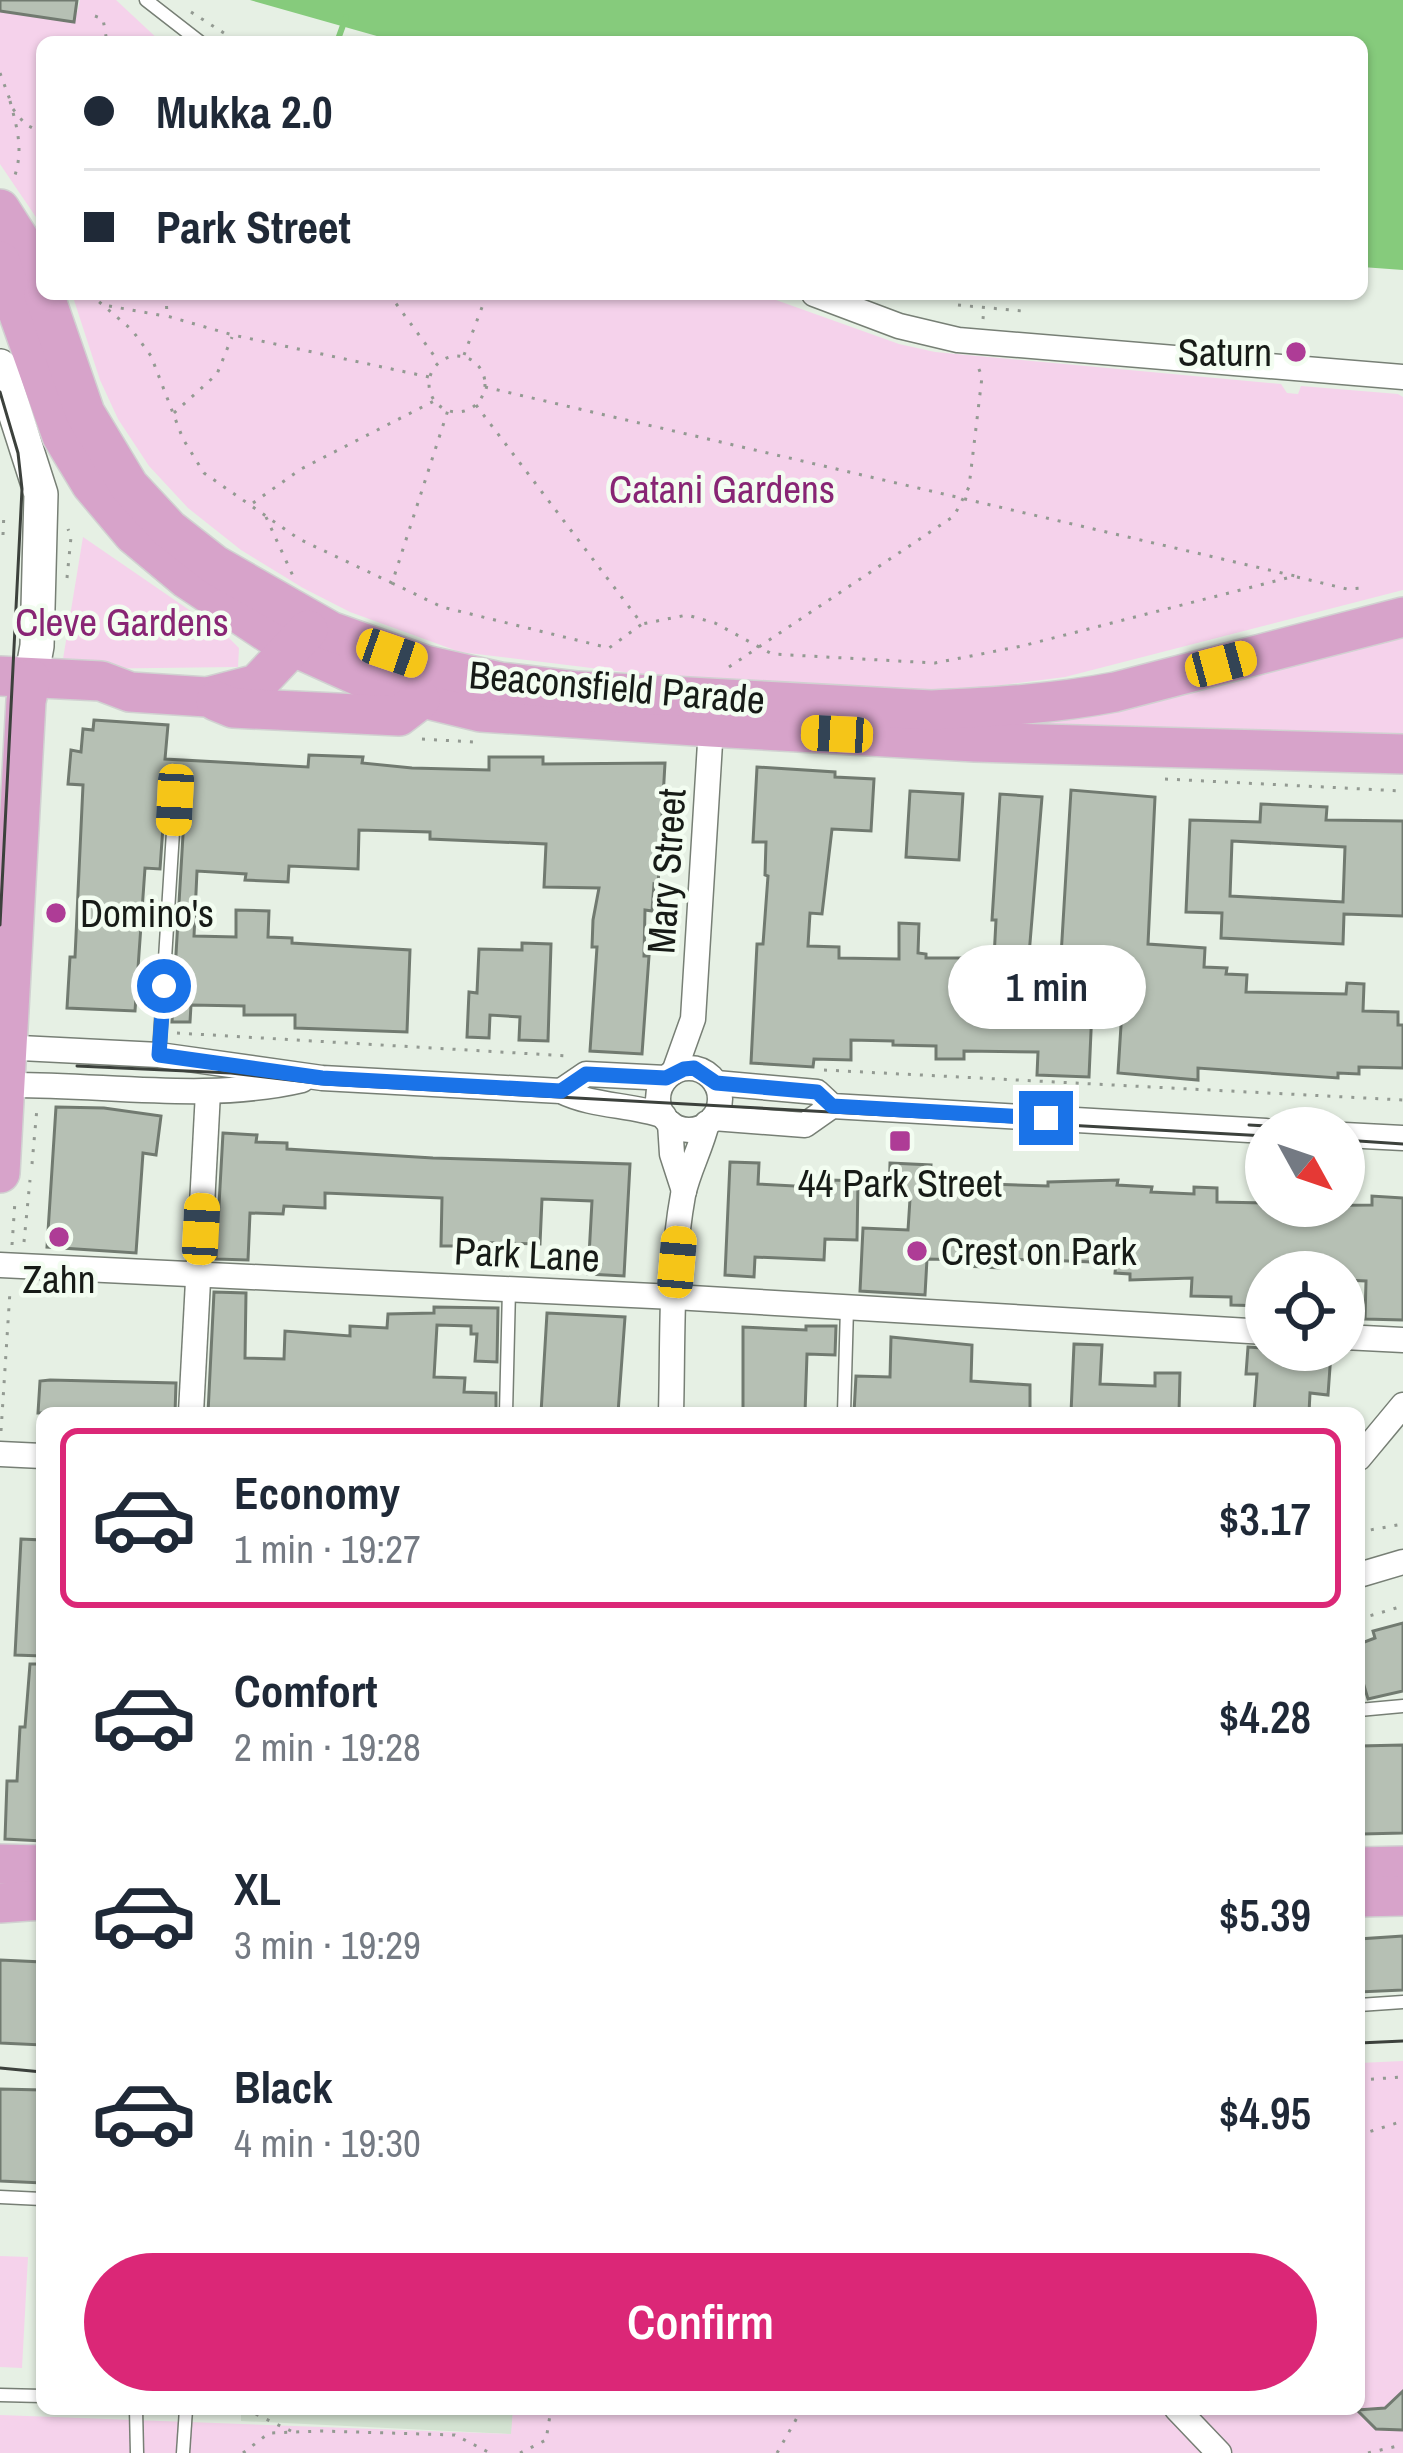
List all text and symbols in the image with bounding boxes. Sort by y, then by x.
text: Mukka 2.0 [156,81,332,142]
text: Park Street [156,196,351,257]
place label: Saturn [1178,326,1272,378]
marker: Saturn [1283,339,1309,365]
park label: Catani Gardens [609,463,835,515]
park label: Cleve Gardens [15,596,229,648]
car [352,624,432,682]
car [1182,637,1260,691]
street label: Beaconsfield Parade [467,648,767,726]
car [800,714,874,754]
car [155,763,195,837]
street label: Mary Street [634,787,698,955]
place label: Domino's [80,887,214,939]
marker: Domino's [43,900,69,926]
callout: 1 min [947,944,1145,1028]
route start [137,959,191,1013]
text: 1 min [1006,961,1088,1013]
route end [1019,1091,1073,1145]
north arrow [1245,1107,1365,1227]
map controls [1245,1107,1365,1371]
marker: 44 Park Street [887,1128,913,1154]
place label: 44 Park Street [798,1157,1002,1209]
car [181,1192,221,1266]
marker: Zahn [46,1224,72,1250]
street label: Park Lane [453,1224,601,1284]
car [656,1225,698,1299]
place label: Crest on Park [941,1225,1138,1277]
marker: Crest on Park [904,1238,930,1264]
button: locate [1245,1251,1365,1371]
place label: Zahn [23,1253,95,1305]
text: Economy [234,1462,400,1523]
icon: car [90,1464,198,1572]
text: $3.17 [1219,1488,1311,1549]
text: 1 min · 19:27 [234,1523,421,1575]
text: Comfort [234,1660,377,1721]
icon: car [90,1662,198,1770]
text: $4.28 [1219,1686,1311,1747]
text: 2 min · 19:28 [234,1721,421,1773]
text: XL [234,1858,281,1919]
icon: car [90,1860,198,1968]
text: $5.39 [1219,1884,1311,1945]
text: 3 min · 19:29 [234,1919,421,1971]
text: Black [234,2056,332,2117]
icon: car [90,2058,198,2166]
text: $4.95 [1219,2082,1311,2143]
text: 4 min · 19:30 [234,2117,421,2169]
button: Confirm [84,2253,1317,2391]

